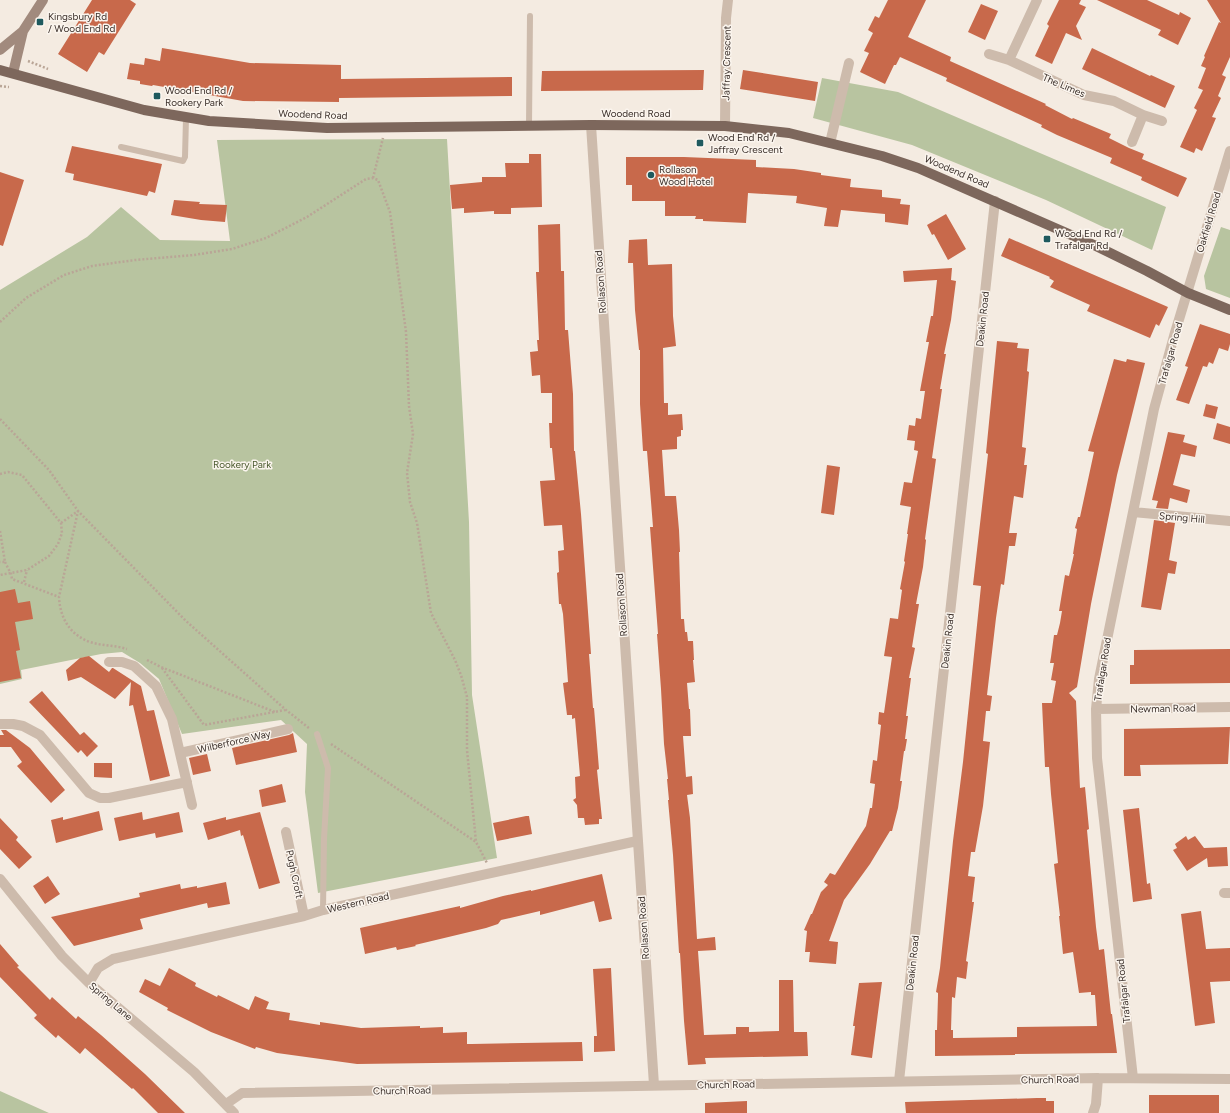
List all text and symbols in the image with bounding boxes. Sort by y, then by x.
place label: Kingsbury Rd / Wood End Rd [48,10,116,35]
marker: Kingsbury Rd / Wood End Rd [35,17,45,27]
street label: Jaffray Crescent [719,25,734,100]
street label: The Limes [1040,71,1087,100]
place label: Wood End Rd / Rookery Park [165,84,233,109]
marker: Wood End Rd / Rookery Park [152,91,162,101]
street label: Woodend Road [278,107,348,122]
street label: Woodend Road [601,107,671,120]
place label: Wood End Rd / Jaffray Crescent [708,131,783,156]
marker: Wood End Rd / Jaffray Crescent [695,138,705,148]
street label: Woodend Road [922,152,991,191]
place label: Rollason Wood Hotel [659,163,713,188]
marker: Rollason Wood Hotel [646,170,656,180]
street label: Oakfield Road [1193,190,1224,254]
place label: Wood End Rd / Trafalgar Rd [1055,227,1123,252]
marker: Wood End Rd / Trafalgar Rd [1042,234,1052,244]
street label: Rollason Road [592,250,609,314]
street label: Deakin Road [973,291,992,347]
street label: Trafalgar Road [1155,320,1186,386]
park label: Rookery Park [213,458,271,471]
street label: Spring Hill [1159,509,1205,526]
street label: Rollason Road [613,573,630,637]
street label: Deakin Road [938,613,957,669]
street label: Trafalgar Road [1091,636,1114,702]
street label: Newman Road [1130,701,1196,716]
street label: Wilberforce Way [196,727,273,756]
street label: Pugh Croft [283,849,306,900]
street label: Western Road [326,889,390,916]
street label: Rollason Road [635,896,652,960]
street label: Deakin Road [903,935,922,991]
street label: Trafalgar Road [1114,958,1133,1024]
street label: Spring Lane [86,979,136,1024]
street label: Church Road [1021,1072,1079,1087]
street label: Church Road [697,1077,755,1092]
street label: Church Road [373,1083,431,1098]

